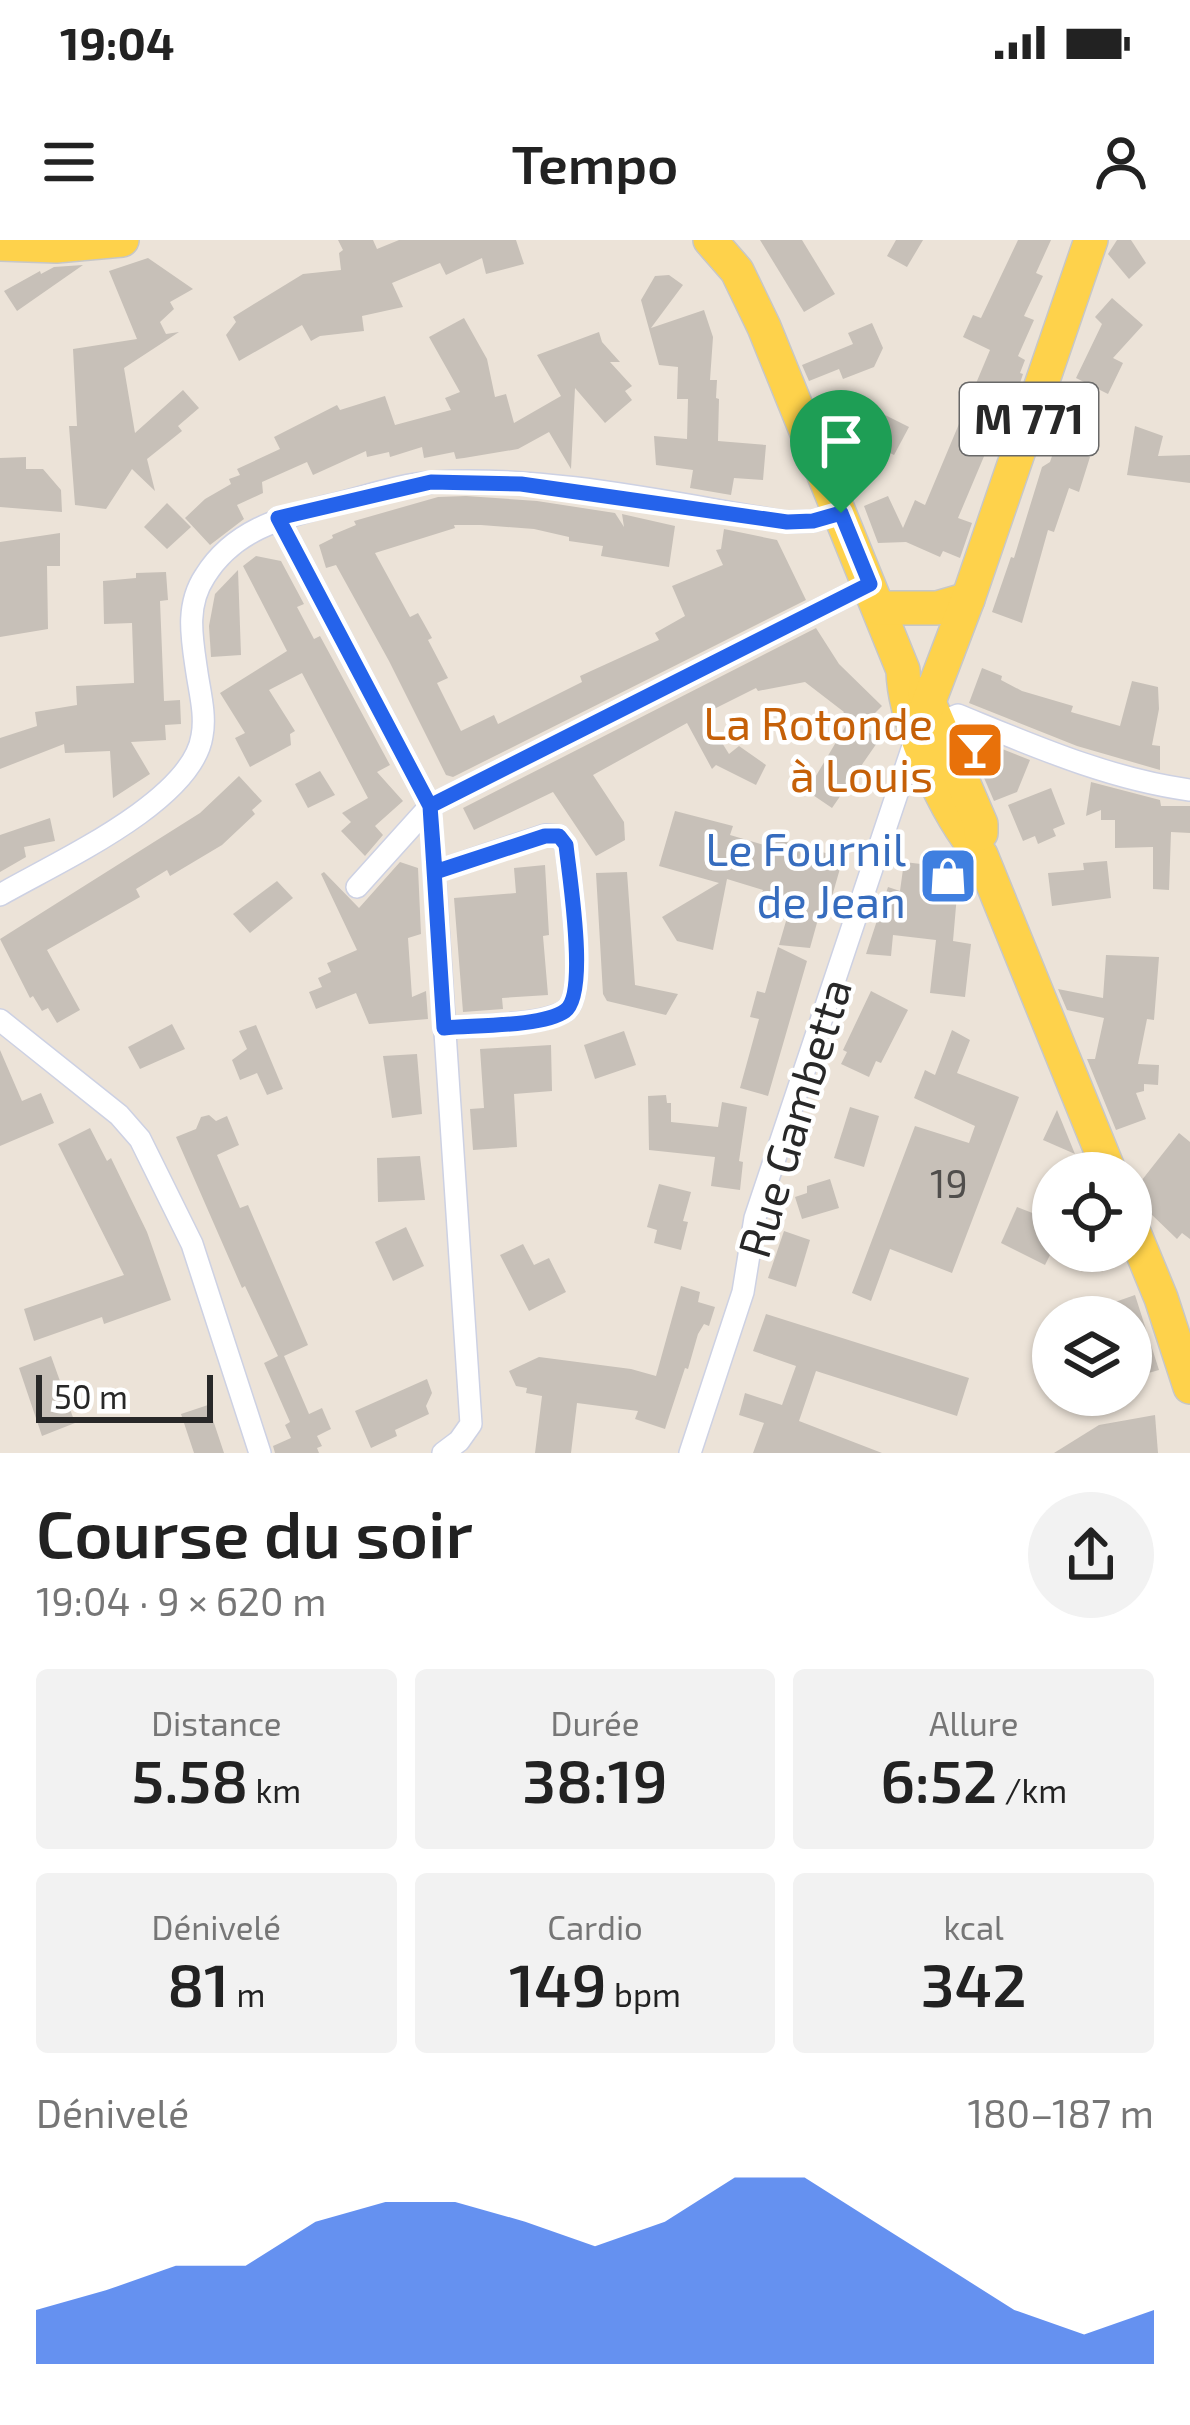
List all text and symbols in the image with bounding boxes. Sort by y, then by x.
text: 19:04 [60,15,175,69]
icon: menu [36,129,102,195]
icon: person [1088,129,1154,195]
text: Tempo [512,130,678,195]
road number: M 771 [960,383,1098,455]
pin [790,390,892,513]
icon: arrive [808,408,874,474]
place label: La Rotonde à Louis [703,695,933,801]
bar icon: La Rotonde à Louis [944,719,1006,781]
place label: Le Fournil de Jean [705,821,906,927]
shop icon: Le Fournil de Jean [917,845,979,907]
street label: Rue Gambetta [725,971,861,1263]
map controls [1032,1152,1152,1416]
button: locate [1032,1152,1152,1272]
house number: 19 [930,1159,968,1206]
button: layers [1032,1296,1152,1416]
scale bar [36,1369,213,1422]
text: 50 m [54,1376,128,1416]
text: Course du soir [36,1492,473,1571]
button: share [1028,1492,1154,1618]
text: 19:04 · 9 × 620 m [36,1577,326,1624]
text: Distance [151,1703,281,1743]
text: Durée [551,1703,639,1743]
text: Allure [929,1703,1018,1743]
text: 5.58 [131,1743,248,1815]
text: 38:19 [522,1743,668,1815]
text: 6:52 [880,1743,997,1815]
text: km [248,1770,301,1810]
text: /km [997,1770,1067,1810]
text: Dénivelé [152,1907,281,1947]
text: Cardio [547,1907,643,1947]
text: kcal [943,1907,1004,1947]
text: 81 [167,1947,229,2019]
text: 149 [509,1947,607,2019]
text: 342 [921,1947,1027,2019]
text: m [229,1974,265,2014]
text: bpm [607,1974,681,2014]
text: Dénivelé [36,2089,189,2136]
text: 180–187 m [967,2089,1154,2136]

